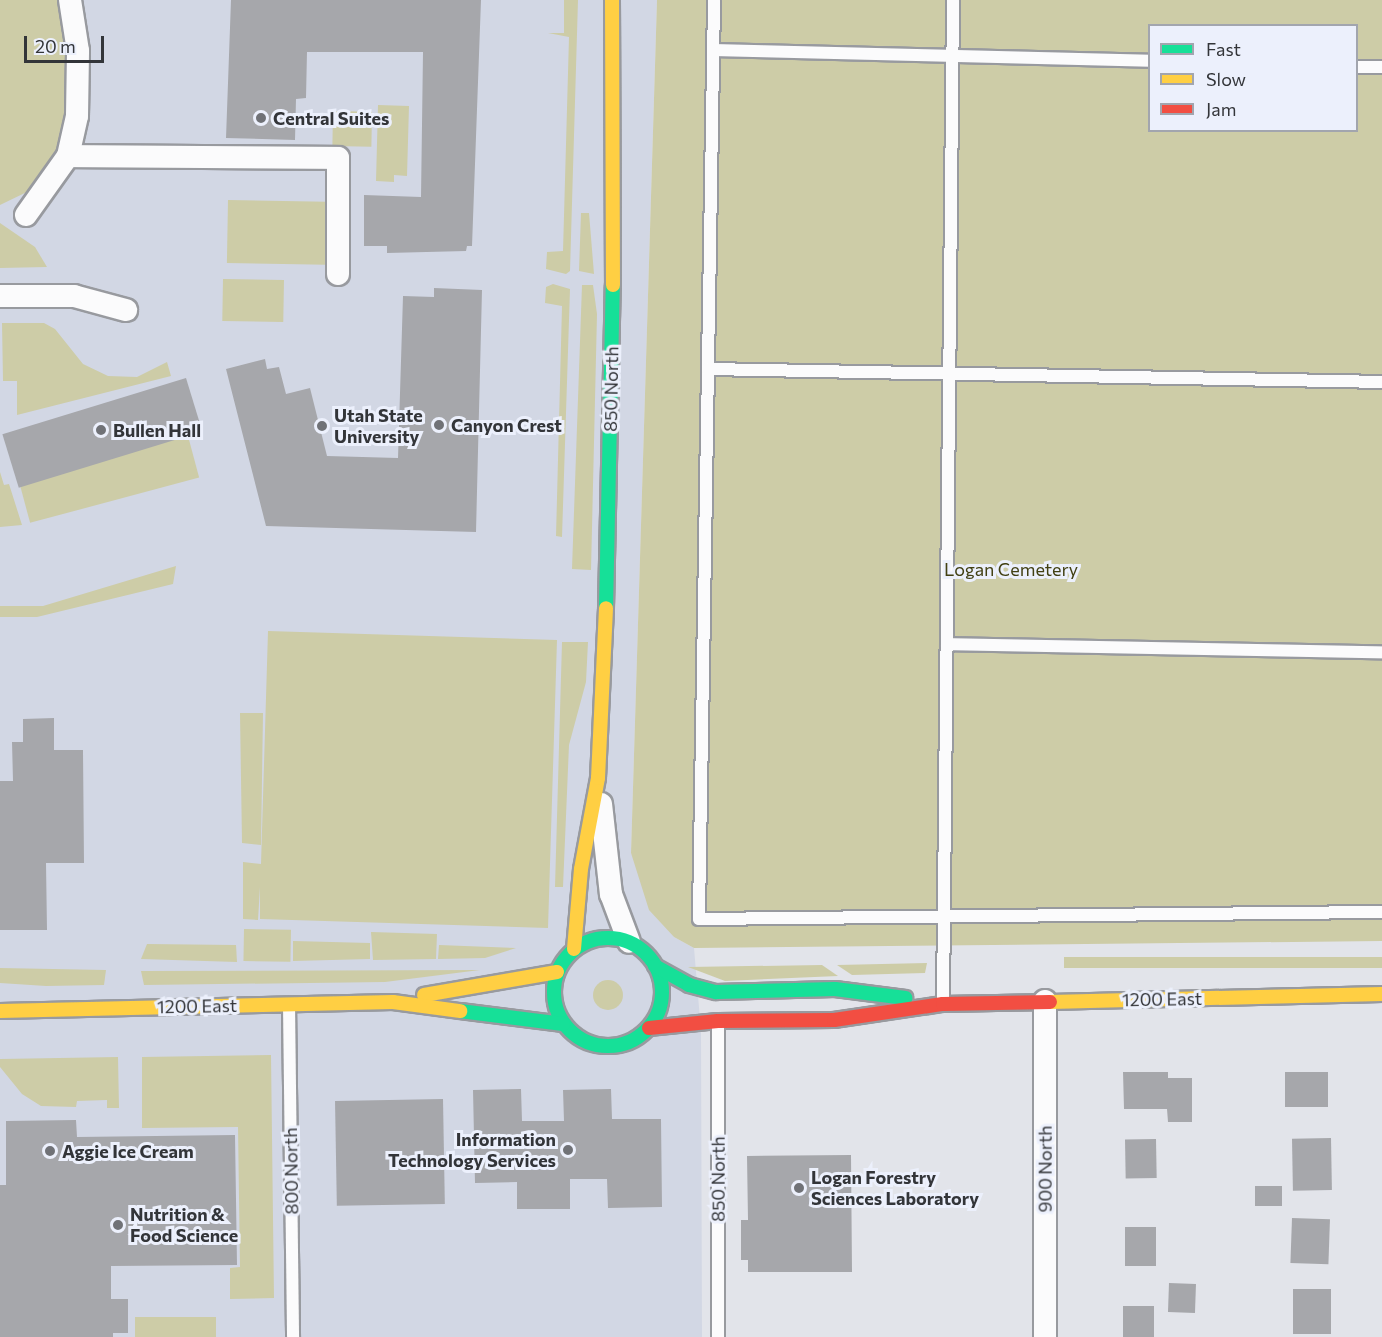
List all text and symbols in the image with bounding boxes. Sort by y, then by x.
scale bar [27,24,106,62]
legend [1148,24,1358,132]
text: 20 m [35,35,76,57]
text: Fast [1206,38,1241,60]
text: Slow [1206,68,1246,90]
text: Jam [1206,98,1236,120]
place label: Central Suites [273,107,389,129]
marker: Central Suites [254,111,268,125]
street label: 850 North [599,346,623,432]
place label: Utah State University [334,405,423,448]
place label: Canyon Crest [451,414,562,436]
marker: Canyon Crest [432,418,446,432]
place label: Bullen Hall [113,419,201,441]
marker: Utah State University [315,419,329,433]
marker: Bullen Hall [94,423,108,437]
park label: Logan Cemetery [944,558,1078,580]
street label: 1200 East [1122,988,1202,1010]
street label: 1200 East [157,995,237,1017]
street label: 900 North [1034,1125,1056,1213]
street label: 800 North [279,1127,303,1215]
place label: Information Technology Services [388,1129,556,1172]
street label: 850 North [707,1136,729,1222]
place label: Aggie Ice Cream [62,1140,194,1162]
marker: Information Technology Services [561,1143,575,1157]
marker: Aggie Ice Cream [43,1144,57,1158]
place label: Logan Forestry Sciences Laboratory [811,1167,979,1210]
marker: Logan Forestry Sciences Laboratory [792,1181,806,1195]
place label: Nutrition & Food Science [130,1204,238,1246]
marker: Nutrition & Food Science [111,1218,125,1232]

